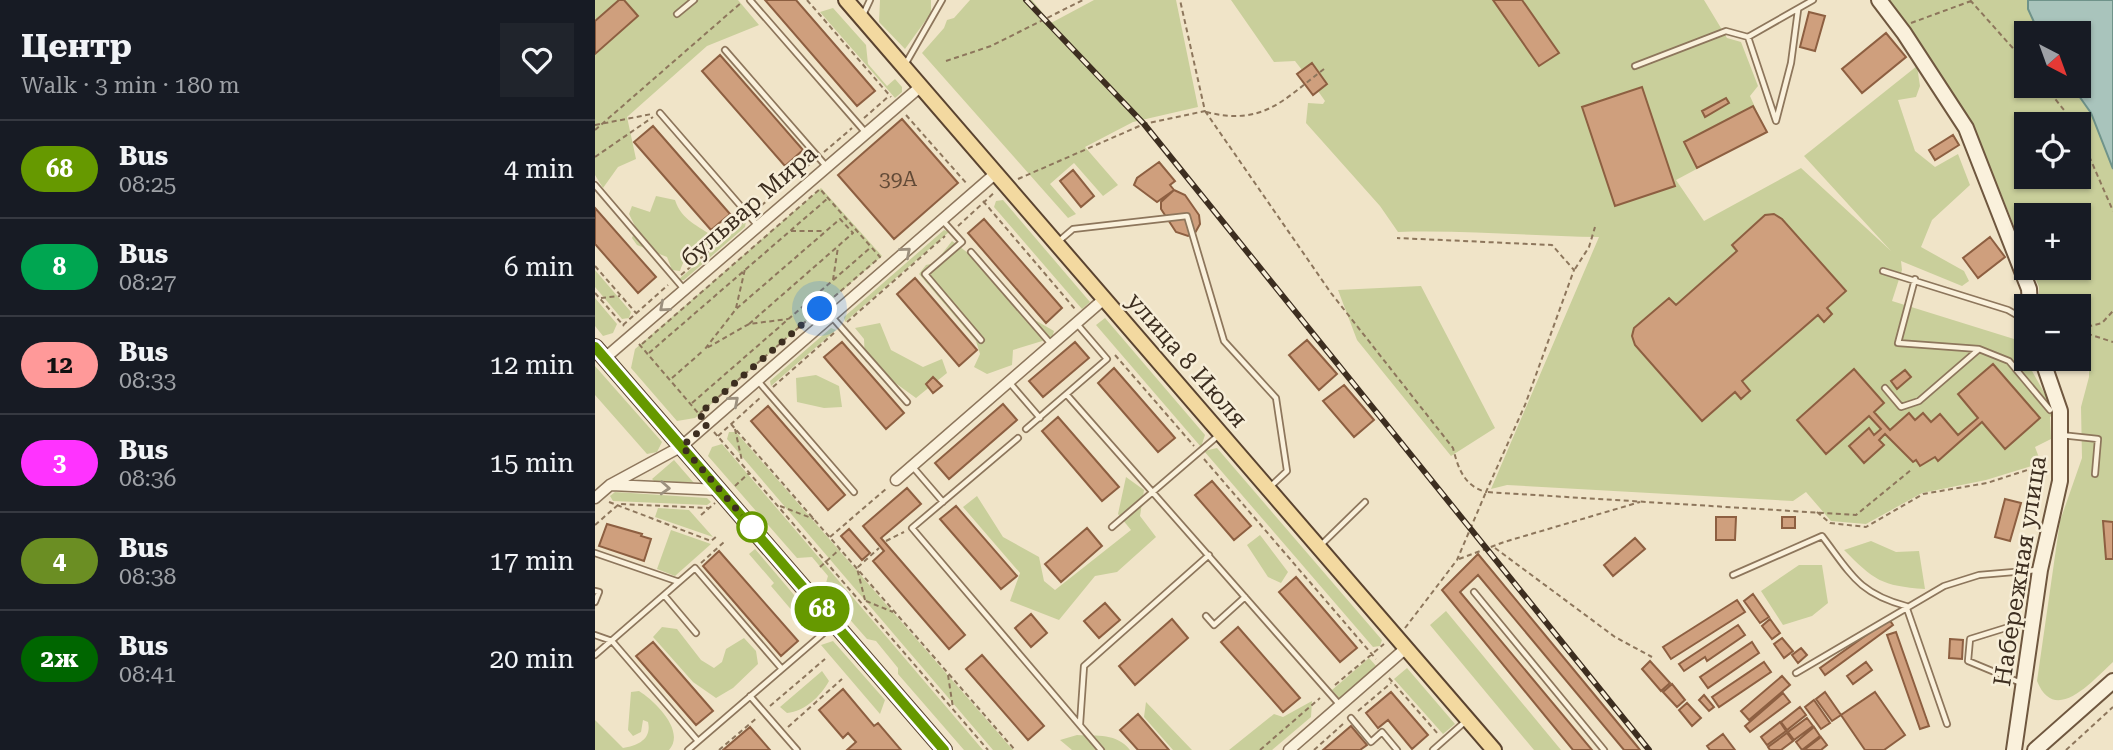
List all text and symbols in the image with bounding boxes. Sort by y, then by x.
north arrow [2014,21,2091,98]
map controls [2014,21,2091,371]
button: heart [500,23,574,97]
text: Центр [21,26,132,65]
text: Walk · 3 min · 180 m [21,72,240,99]
button: locate [2014,112,2091,189]
street label: бульвар Мира [675,139,823,273]
text: Bus [119,141,168,171]
text: 4 min [504,154,574,184]
text: 68 [46,155,73,183]
house number: 39А [879,167,917,191]
text: 08:25 [119,171,176,198]
button: + [2014,203,2091,280]
text: Bus [119,239,168,269]
one-way arrow [897,248,910,260]
text: 6 min [504,252,574,282]
text: 8 [53,253,66,281]
text: 08:27 [119,269,176,296]
street label: улица 8 Июля [1121,287,1253,433]
your location [802,291,837,326]
button: − [2014,294,2091,371]
one-way arrow [659,299,672,311]
text: Bus [119,337,168,367]
text: 12 min [490,350,574,380]
text: 12 [46,351,73,379]
text: 08:33 [119,367,176,394]
one-way arrow [726,397,739,409]
text: Bus [119,435,168,465]
text: 15 min [490,448,574,478]
text: 3 [53,449,66,477]
street label: Набережная улица [1988,454,2052,688]
text: 08:36 [119,465,176,492]
one-way arrow [660,480,671,495]
unlabelled marker [737,512,767,542]
text: Bus [119,533,168,563]
text: 17 min [490,546,574,576]
text: 4 [53,547,66,575]
text: 08:38 [119,563,176,590]
line badge: 68 [791,586,853,632]
text: 68 [809,595,835,623]
text: Bus [119,631,168,661]
text: 20 min [490,644,574,674]
text: 2ж [40,645,79,673]
text: 08:41 [119,661,176,688]

